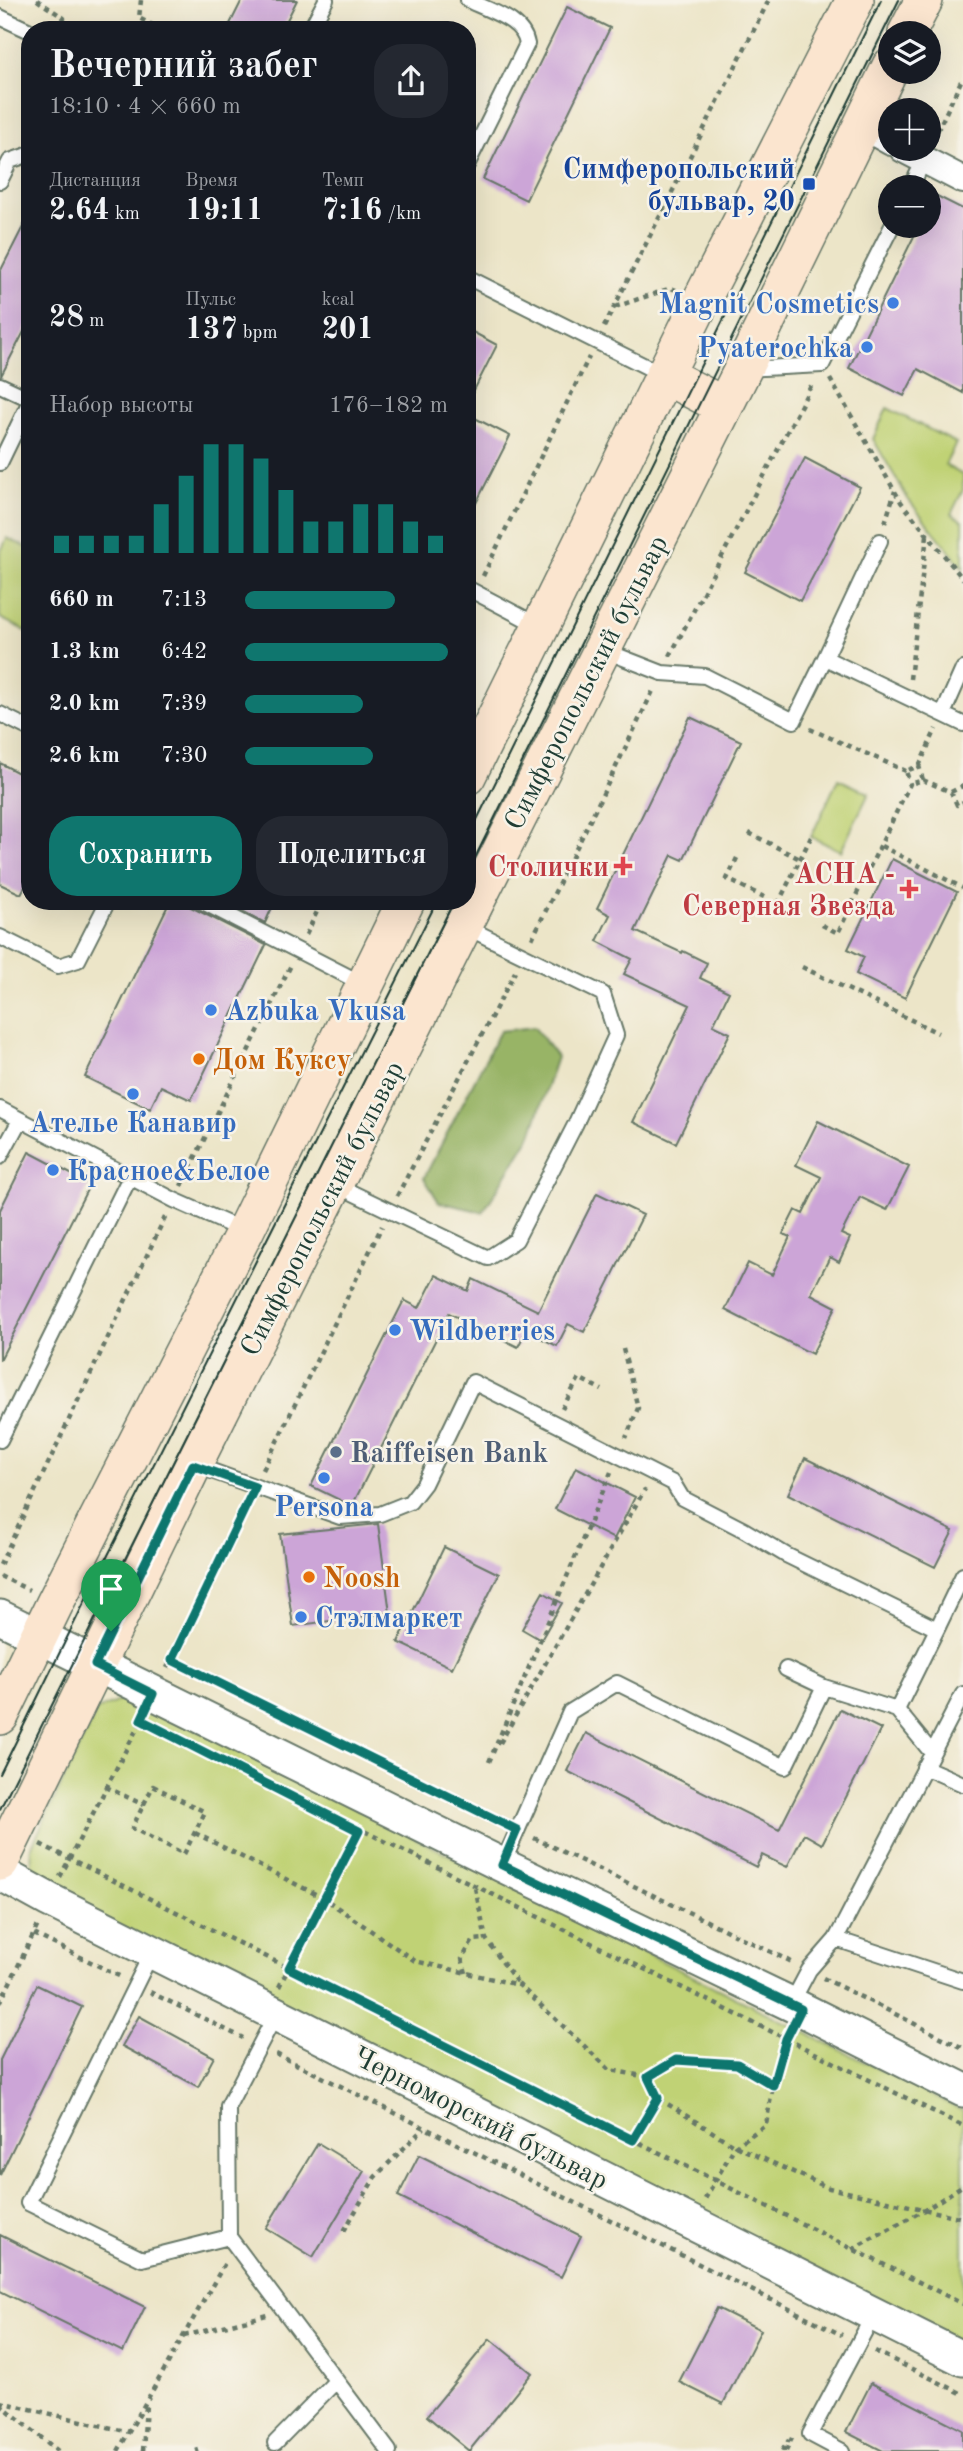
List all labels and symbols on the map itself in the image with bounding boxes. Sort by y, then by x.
place label: Симферопольский бульвар, 20 [563,156,795,217]
marker: Симферопольский бульвар, 20 [801,176,817,192]
place label: Magnit Cosmetics [659,292,879,320]
marker: Magnit Cosmetics [885,295,901,311]
place label: Pyaterochka [697,336,853,364]
marker: Pyaterochka [859,339,875,355]
street label: Симферопольский бульвар [501,532,674,835]
place label: Столички [488,854,609,883]
marker: Столички [615,858,631,874]
place label: АСНА - Северная Звезда [682,861,895,922]
marker: АСНА - Северная Звезда [901,881,917,897]
place label: Azbuka Vkusa [225,999,406,1027]
marker: Azbuka Vkusa [203,1002,219,1018]
place label: Дом Куксу [213,1047,351,1076]
marker: Дом Куксу [191,1051,207,1067]
street label: Симферопольский бульвар [237,1058,410,1361]
marker: Ателье Канавир [125,1086,141,1102]
place label: Ателье Канавир [29,1110,237,1139]
place label: Красное&Белое [67,1158,270,1187]
marker: Красное&Белое [45,1162,61,1178]
place label: Wildberries [409,1319,555,1347]
marker: Wildberries [387,1322,403,1338]
place label: Raiffeisen Bank [350,1441,548,1469]
marker: Raiffeisen Bank [328,1444,344,1460]
marker: Persona [316,1470,332,1486]
place label: Persona [274,1495,374,1523]
pin [81,1559,141,1631]
place label: Noosh [323,1566,400,1594]
marker: Noosh [301,1569,317,1585]
place label: Стэлмаркет [315,1605,462,1634]
marker: Стэлмаркет [293,1609,309,1625]
street label: Черноморский бульвар [348,2043,612,2196]

